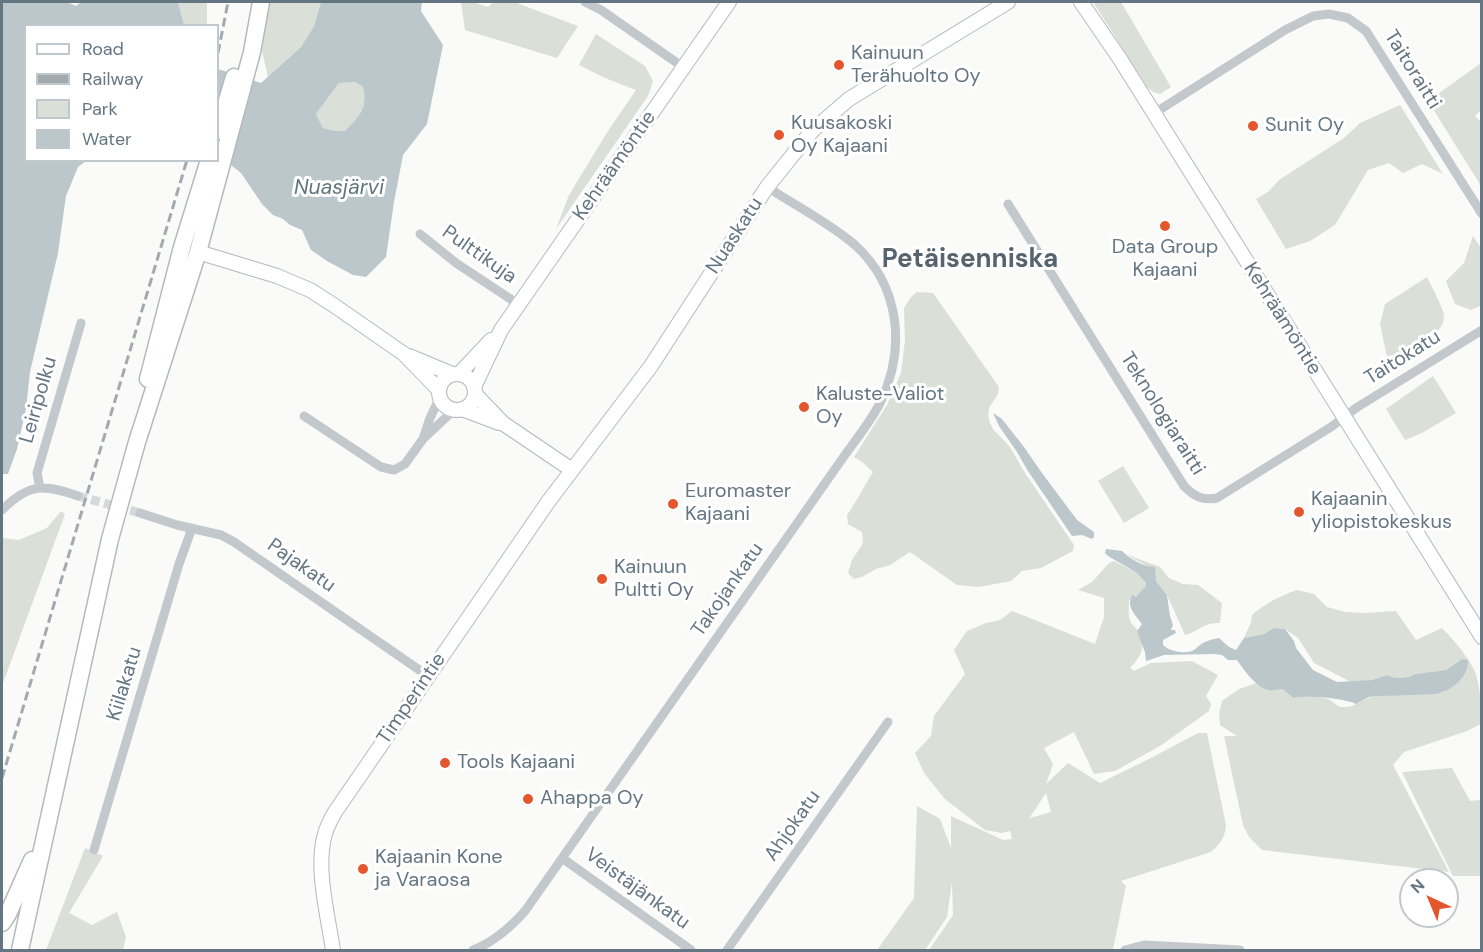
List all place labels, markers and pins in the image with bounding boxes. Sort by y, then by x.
place label: Kainuun Terähuolto Oy [851,42,981,89]
marker: Kainuun Terähuolto Oy [832,58,846,72]
place label: Kuusakoski Oy Kajaani [791,112,892,159]
place label: Sunit Oy [1265,114,1344,138]
marker: Sunit Oy [1246,119,1260,133]
marker: Kuusakoski Oy Kajaani [772,128,786,142]
marker: Data Group Kajaani [1158,219,1172,233]
place label: Data Group Kajaani [1112,236,1218,283]
place label: Kaluste-Valiot Oy [816,383,944,430]
marker: Kaluste-Valiot Oy [797,400,811,414]
place label: Euromaster Kajaani [685,480,791,527]
place label: Kajaanin yliopistokeskus [1311,488,1452,535]
marker: Euromaster Kajaani [666,497,680,511]
marker: Kajaanin yliopistokeskus [1292,505,1306,519]
place label: Kainuun Pultti Oy [614,556,694,603]
marker: Kainuun Pultti Oy [595,572,609,586]
place label: Tools Kajaani [457,751,575,775]
marker: Tools Kajaani [438,756,452,770]
place label: Ahappa Oy [540,787,643,811]
marker: Ahappa Oy [521,792,535,806]
place label: Kajaanin Kone ja Varaosa [375,846,503,893]
marker: Kajaanin Kone ja Varaosa [356,862,370,876]

